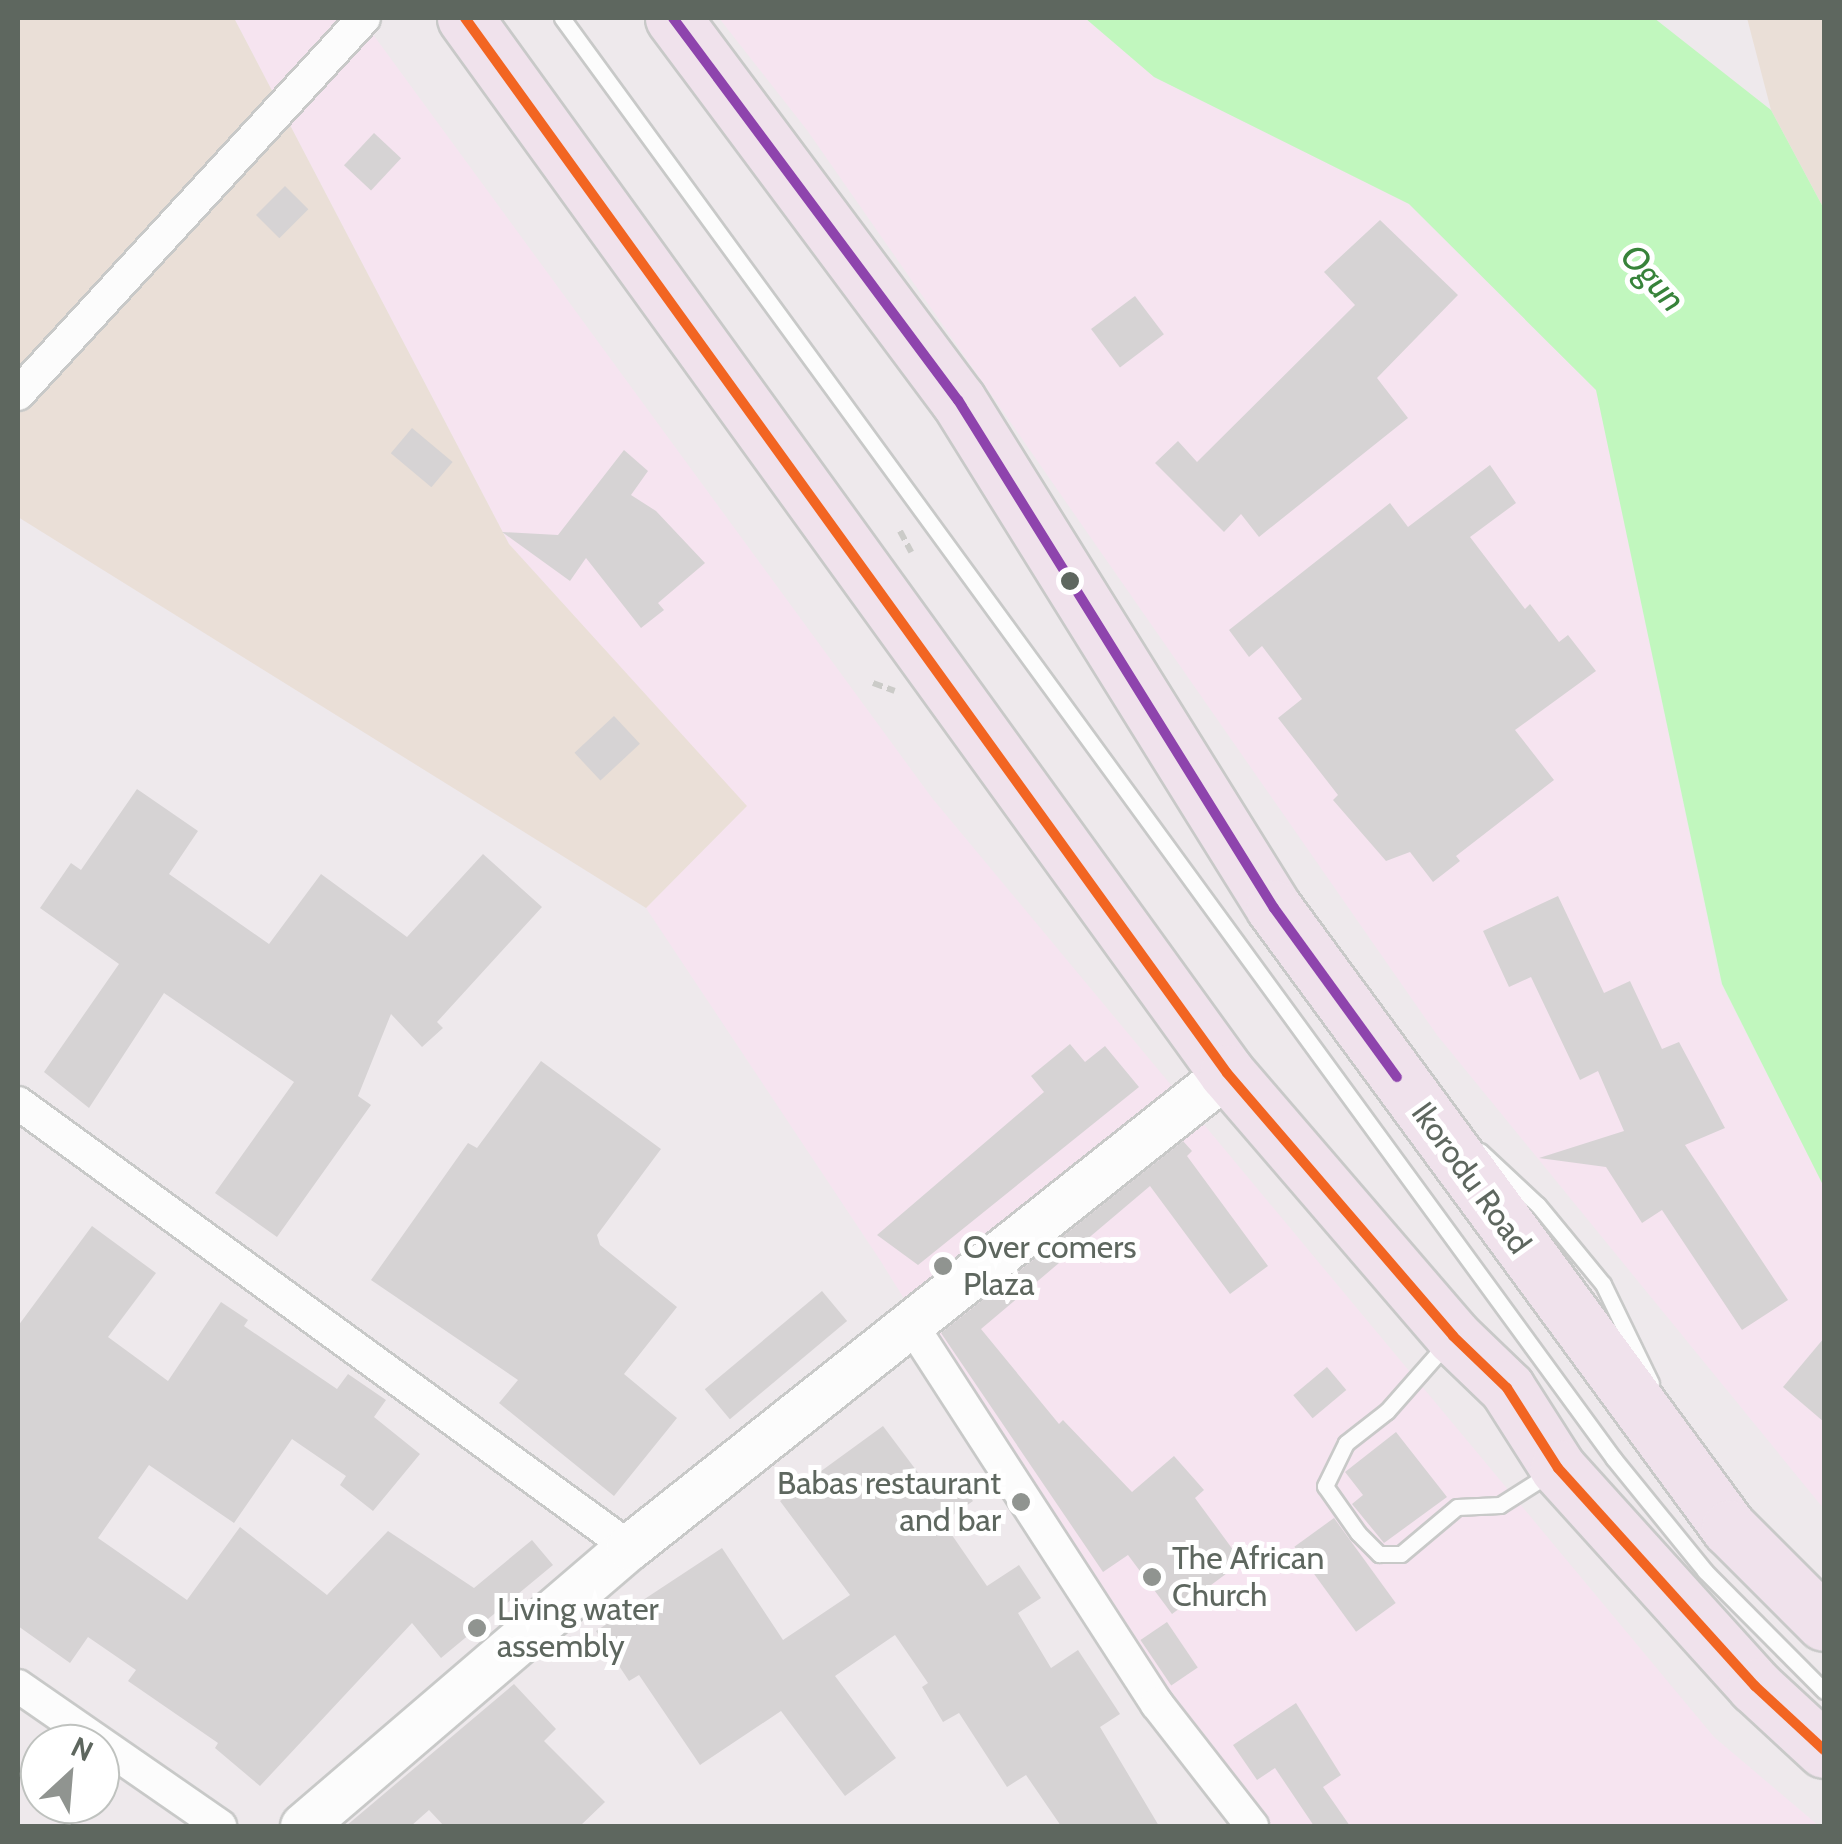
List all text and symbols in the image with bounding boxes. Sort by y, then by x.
water label: Ogun [1612,236,1694,320]
unlabelled marker [1060,571,1080,591]
street label: Ikorodu Road [1403,1095,1539,1261]
place label: Over comers Plaza [963,1229,1137,1304]
marker: Over comers Plaza [932,1255,954,1277]
place label: Babas restaurant and bar [777,1465,1001,1540]
marker: Babas restaurant and bar [1010,1491,1032,1513]
place label: The African Church [1172,1540,1324,1615]
marker: The African Church [1141,1566,1163,1588]
place label: Living water assembly [497,1591,659,1666]
marker: Living water assembly [466,1617,488,1639]
north arrow [20,1724,120,1824]
text: N [66,1729,99,1768]

